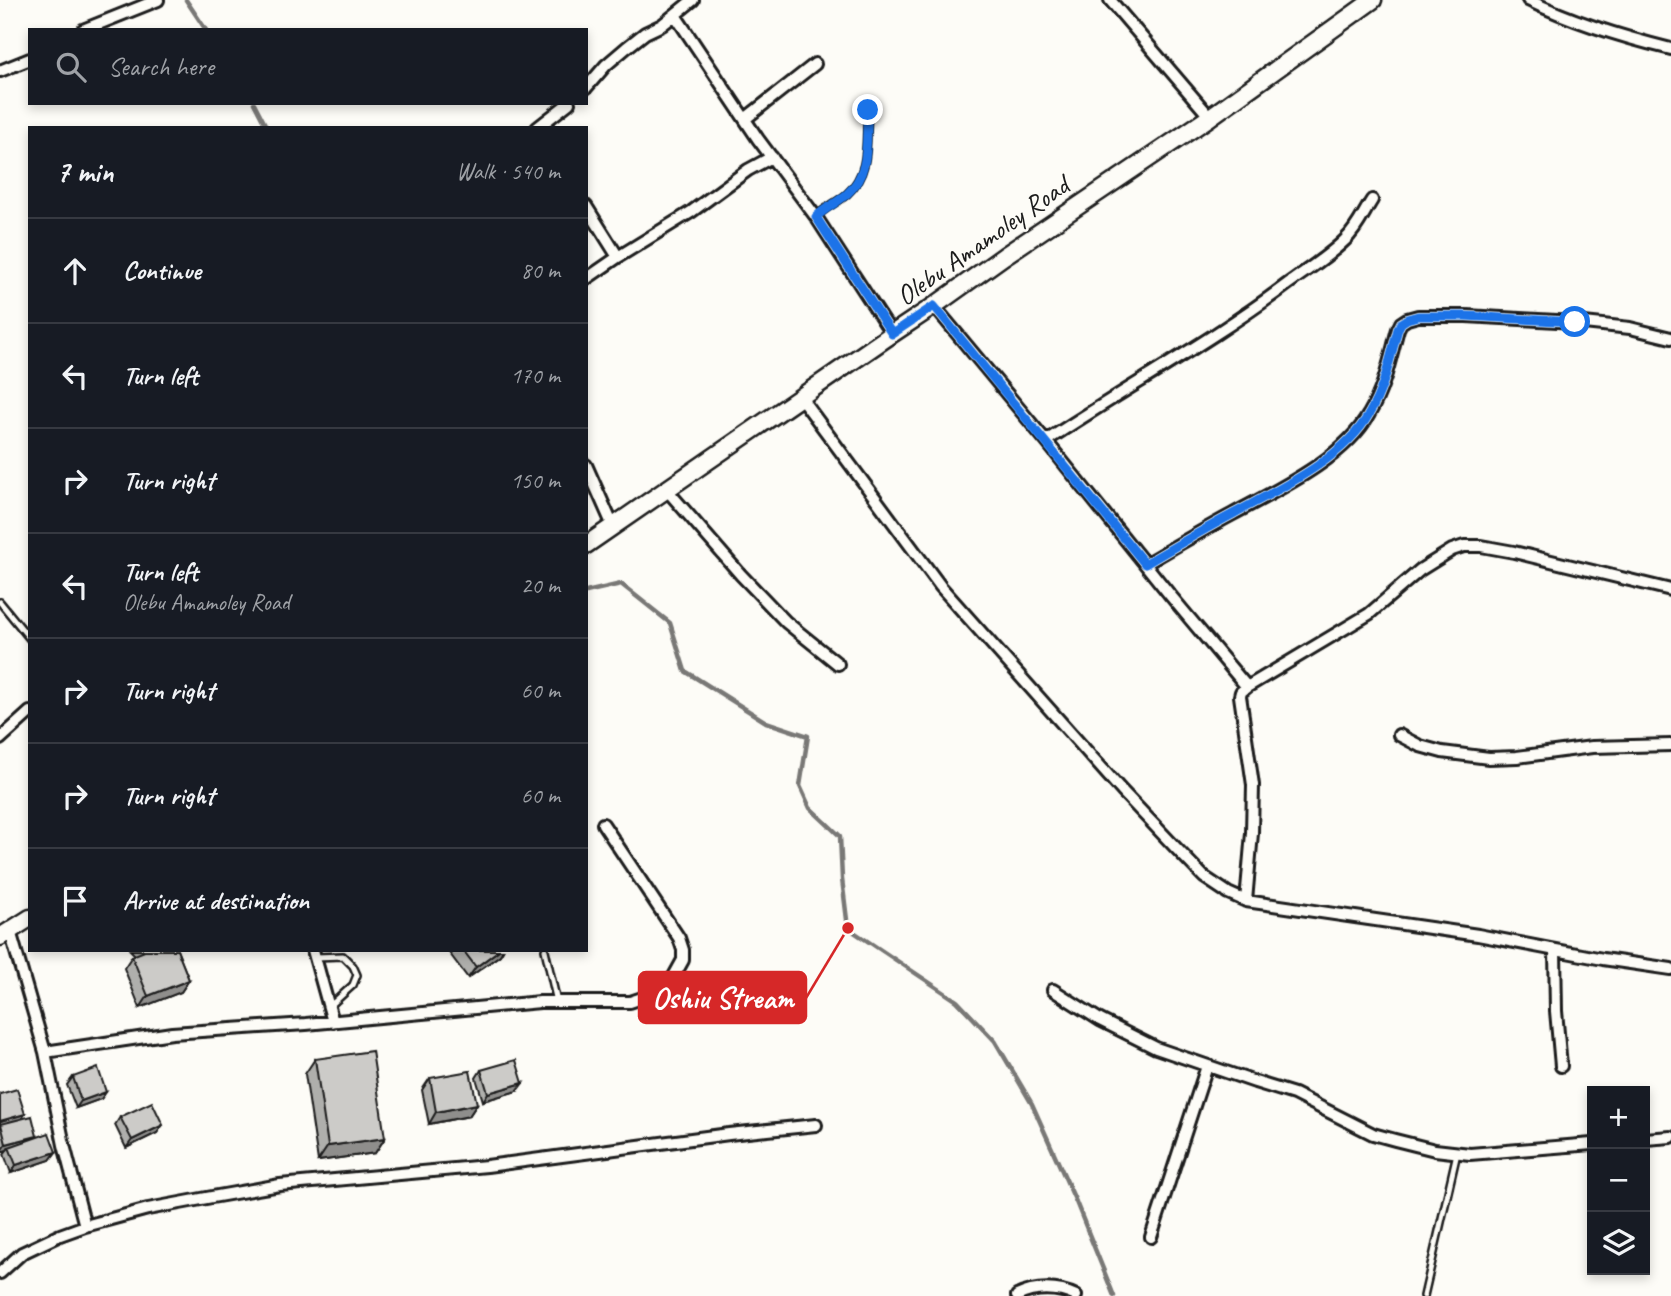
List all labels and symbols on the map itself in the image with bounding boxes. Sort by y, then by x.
route end [852,94,883,125]
street label: Olebu Amamoley Road [889,166,1079,313]
route start [1559,306,1590,337]
callout: Oshiu Stream [639,972,806,1023]
text: Oshiu Stream [652,979,795,1017]

